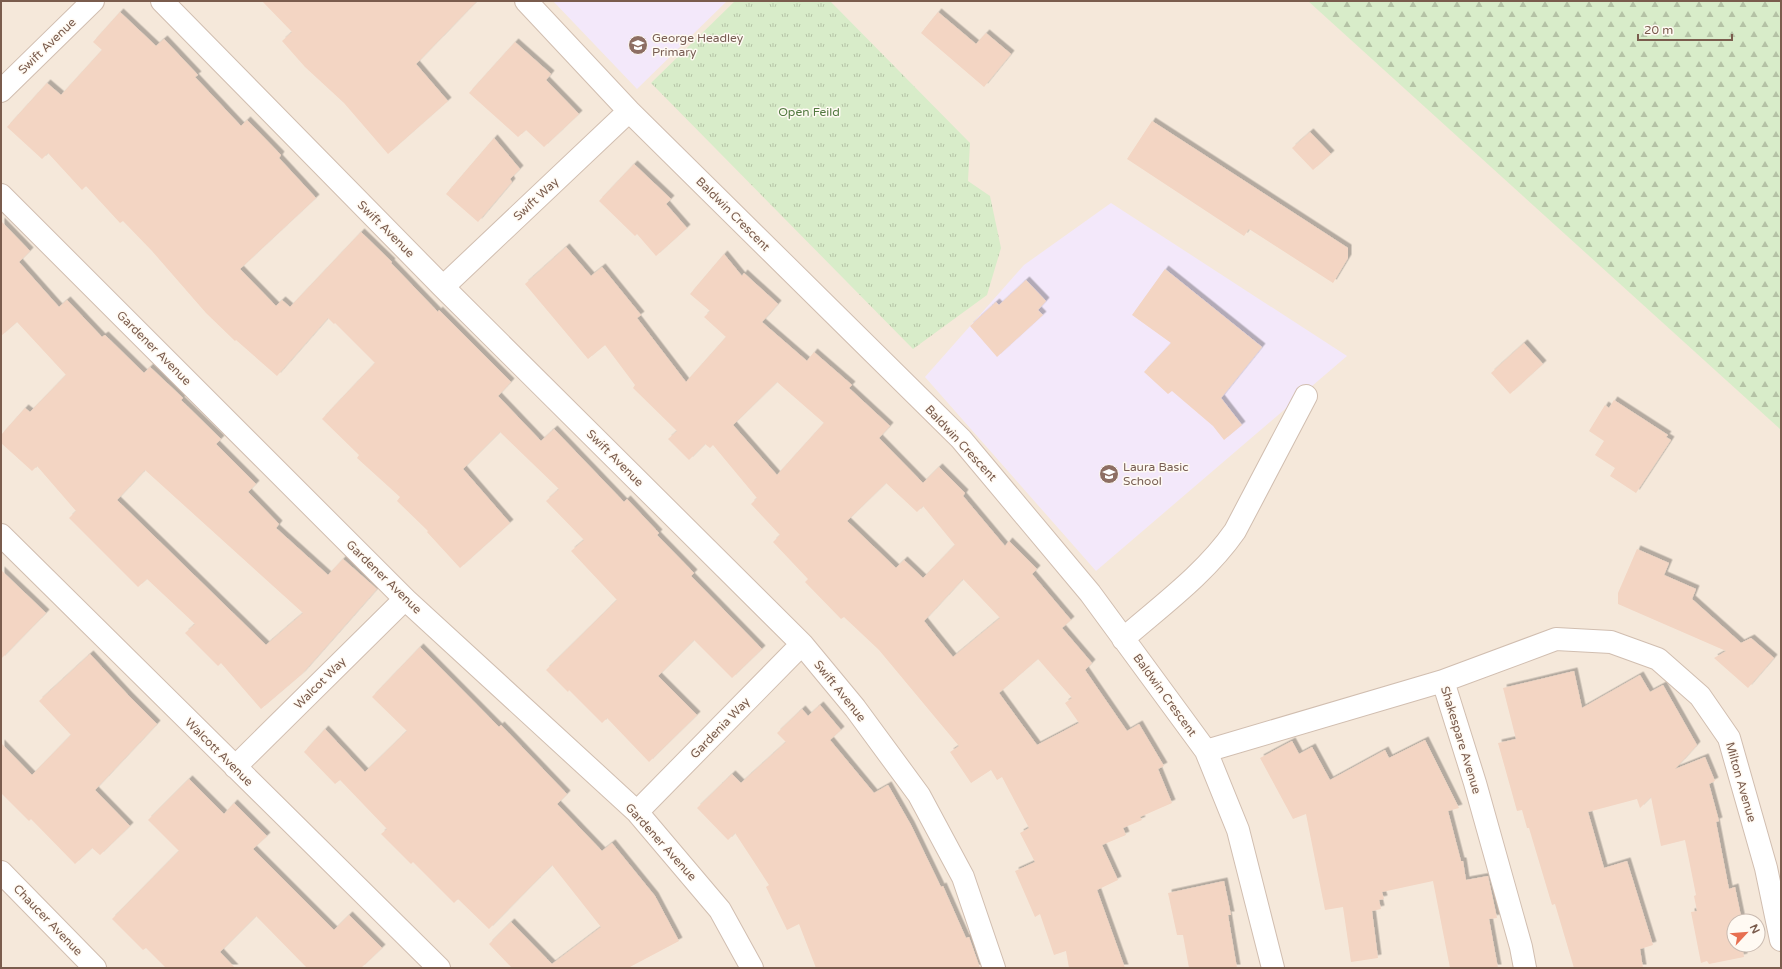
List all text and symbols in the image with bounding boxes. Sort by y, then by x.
street label: Swift Avenue [15,15,79,77]
scale bar [1638,16,1732,42]
text: 20 m [1644,23,1673,37]
place label: George Headley Primary [652,31,744,59]
school or university icon: George Headley Primary [627,34,649,56]
park label: Open Feild [778,105,840,119]
street label: Swift Way [511,174,562,223]
street label: Baldwin Crescent [693,174,773,254]
street label: Swift Avenue [355,198,417,260]
street label: Gardener Avenue [114,308,194,388]
street label: Baldwin Crescent [922,402,1000,484]
street label: Swift Avenue [584,427,646,489]
place label: Laura Basic School [1123,460,1189,488]
school or university icon: Laura Basic School [1098,463,1120,485]
street label: Gardener Avenue [343,537,425,617]
street label: Baldwin Crescent [1130,651,1200,739]
street label: Walcot Way [291,654,349,712]
street label: Swift Avenue [811,658,869,725]
street label: Shakespare Avenue [1438,684,1484,796]
street label: Gardenia Way [687,694,753,761]
street label: Walcott Avenue [182,715,256,789]
street label: Milton Avenue [1723,740,1759,824]
street label: Gardener Avenue [623,800,700,884]
street label: Chaucer Avenue [11,882,86,959]
north arrow [1726,913,1766,953]
text: N [1747,922,1762,936]

